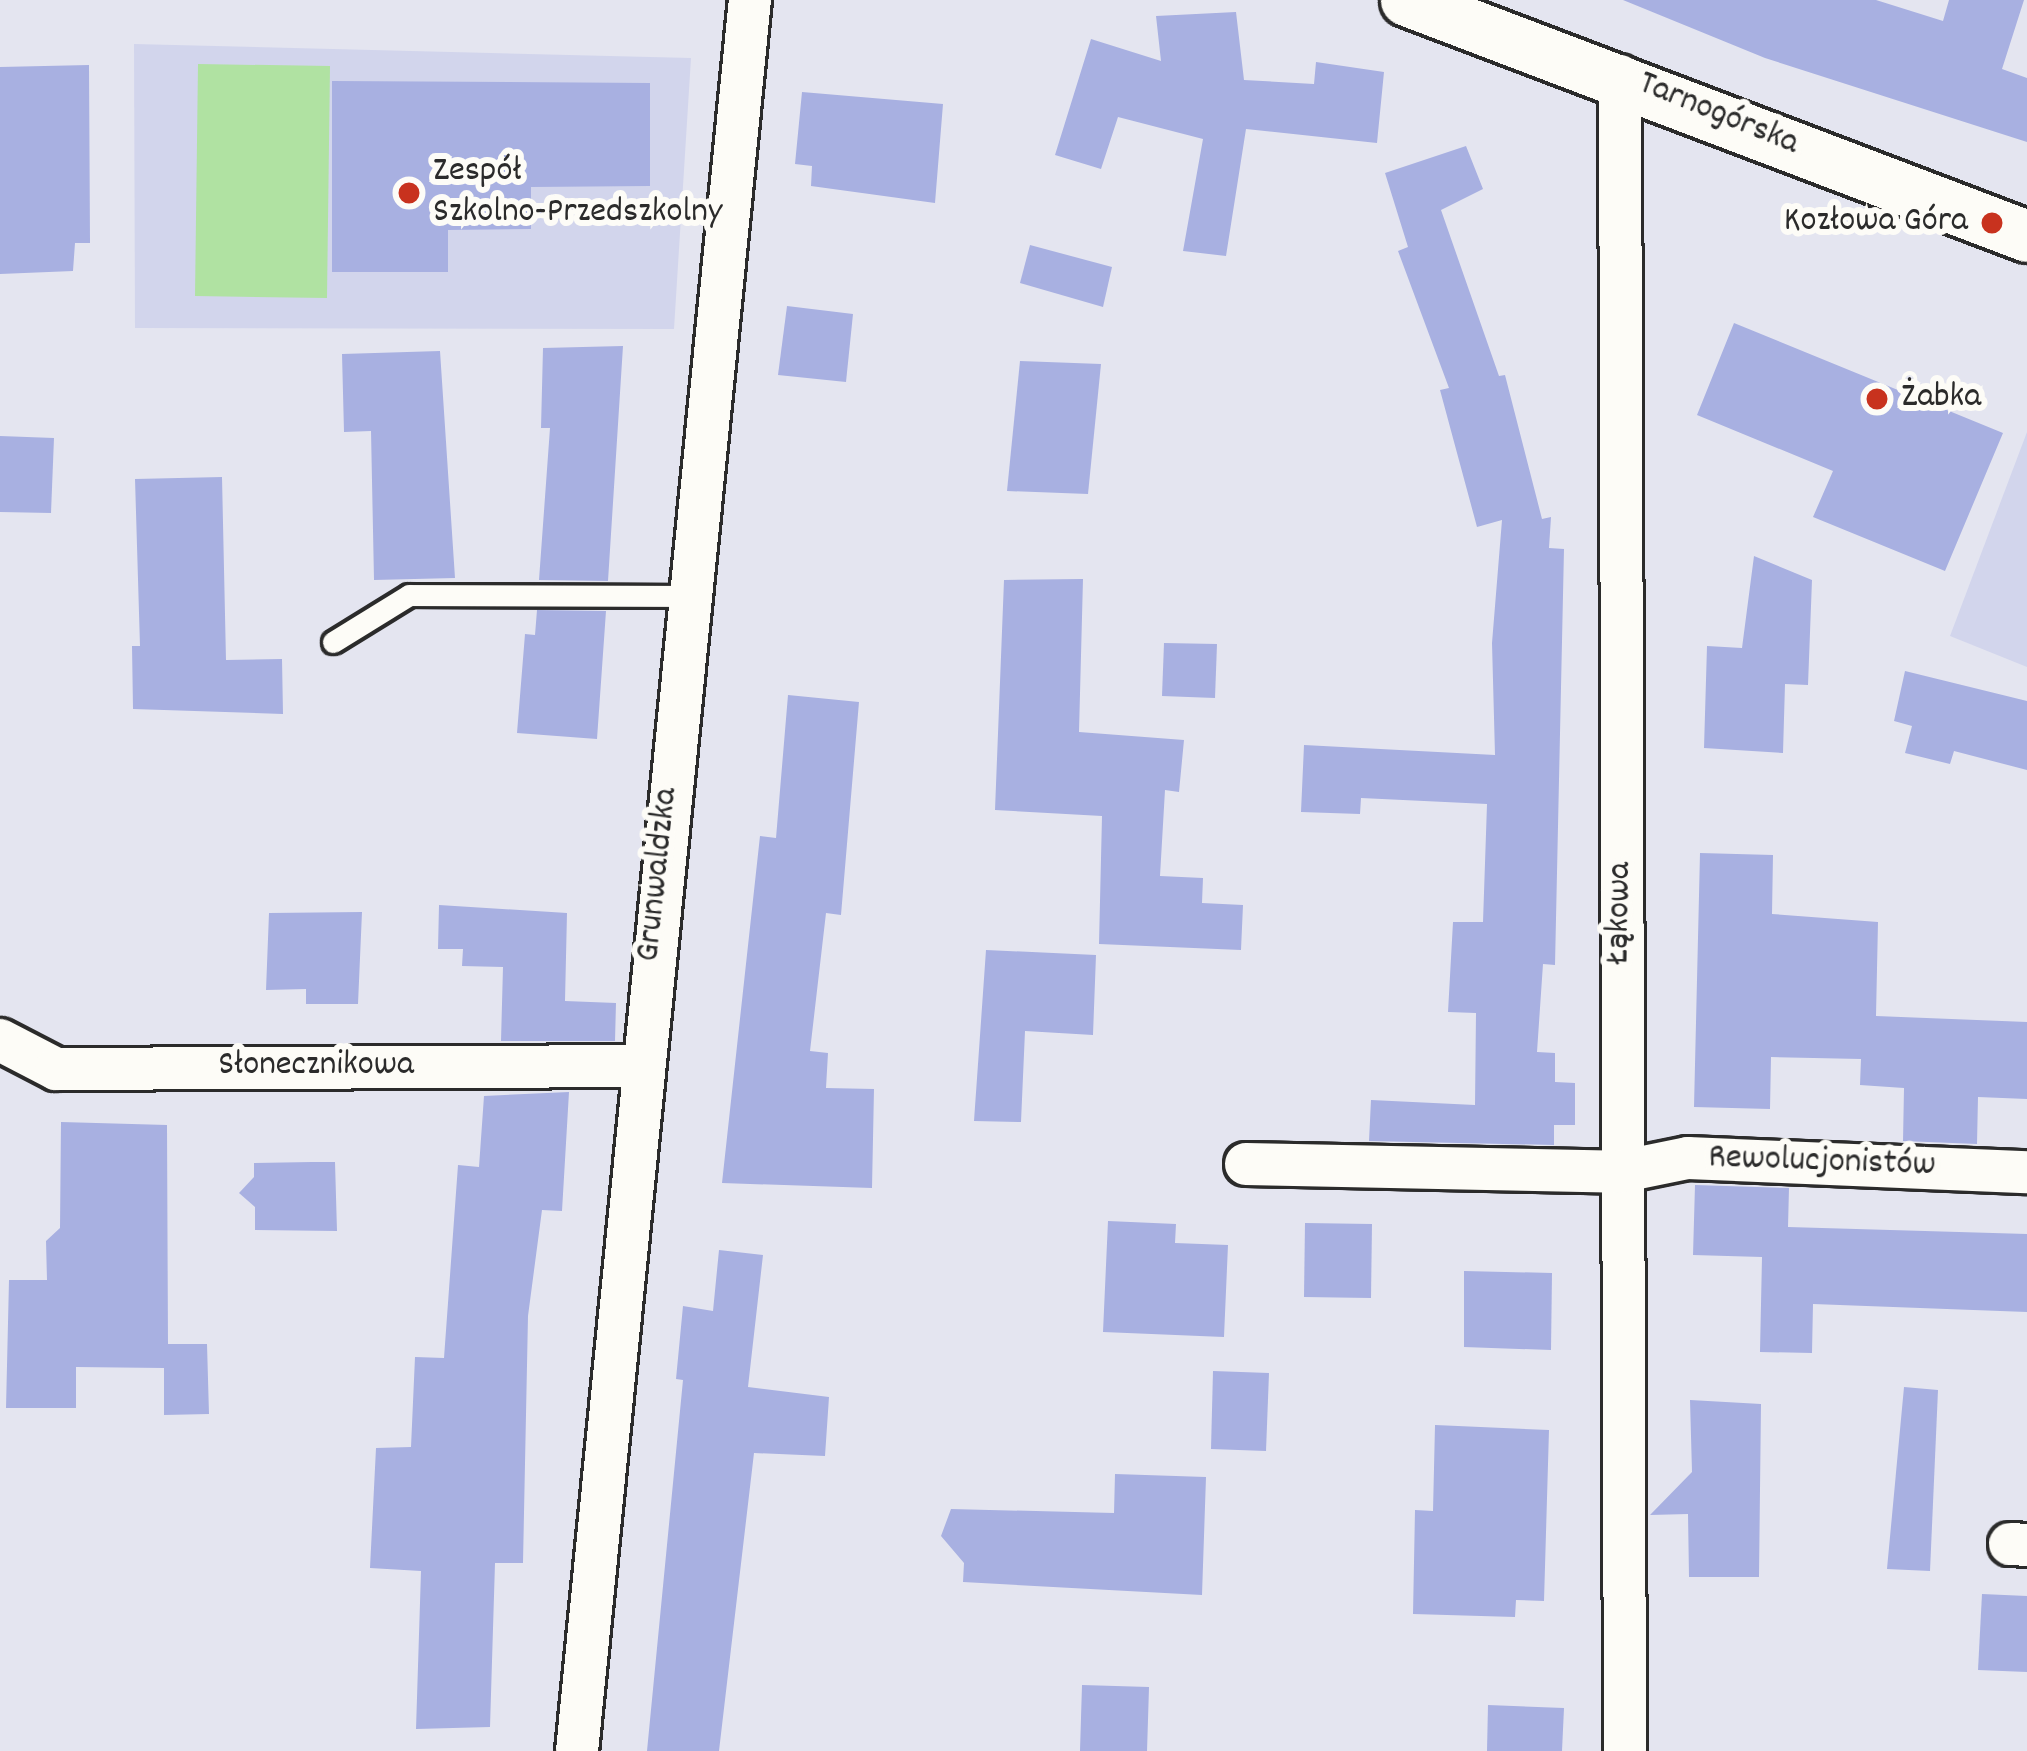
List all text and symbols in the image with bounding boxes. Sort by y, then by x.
street label: Tarnogórska [1631,63,1805,167]
place label: Zespół Szkolno-Przedszkolny [433,150,722,235]
marker: Zespół Szkolno-Przedszkolny [396,180,422,206]
place label: Kozłowa Góra [1784,201,1968,245]
marker: Kozłowa Góra [1979,210,2005,236]
place label: Żabka [1901,377,1981,421]
marker: Żabka [1864,386,1890,412]
street label: Grunwaldzka [628,786,690,964]
street label: Łąkowa [1599,862,1643,964]
street label: Słonecznikowa [218,1045,414,1089]
street label: Rewolucjonistów [1708,1137,1936,1189]

